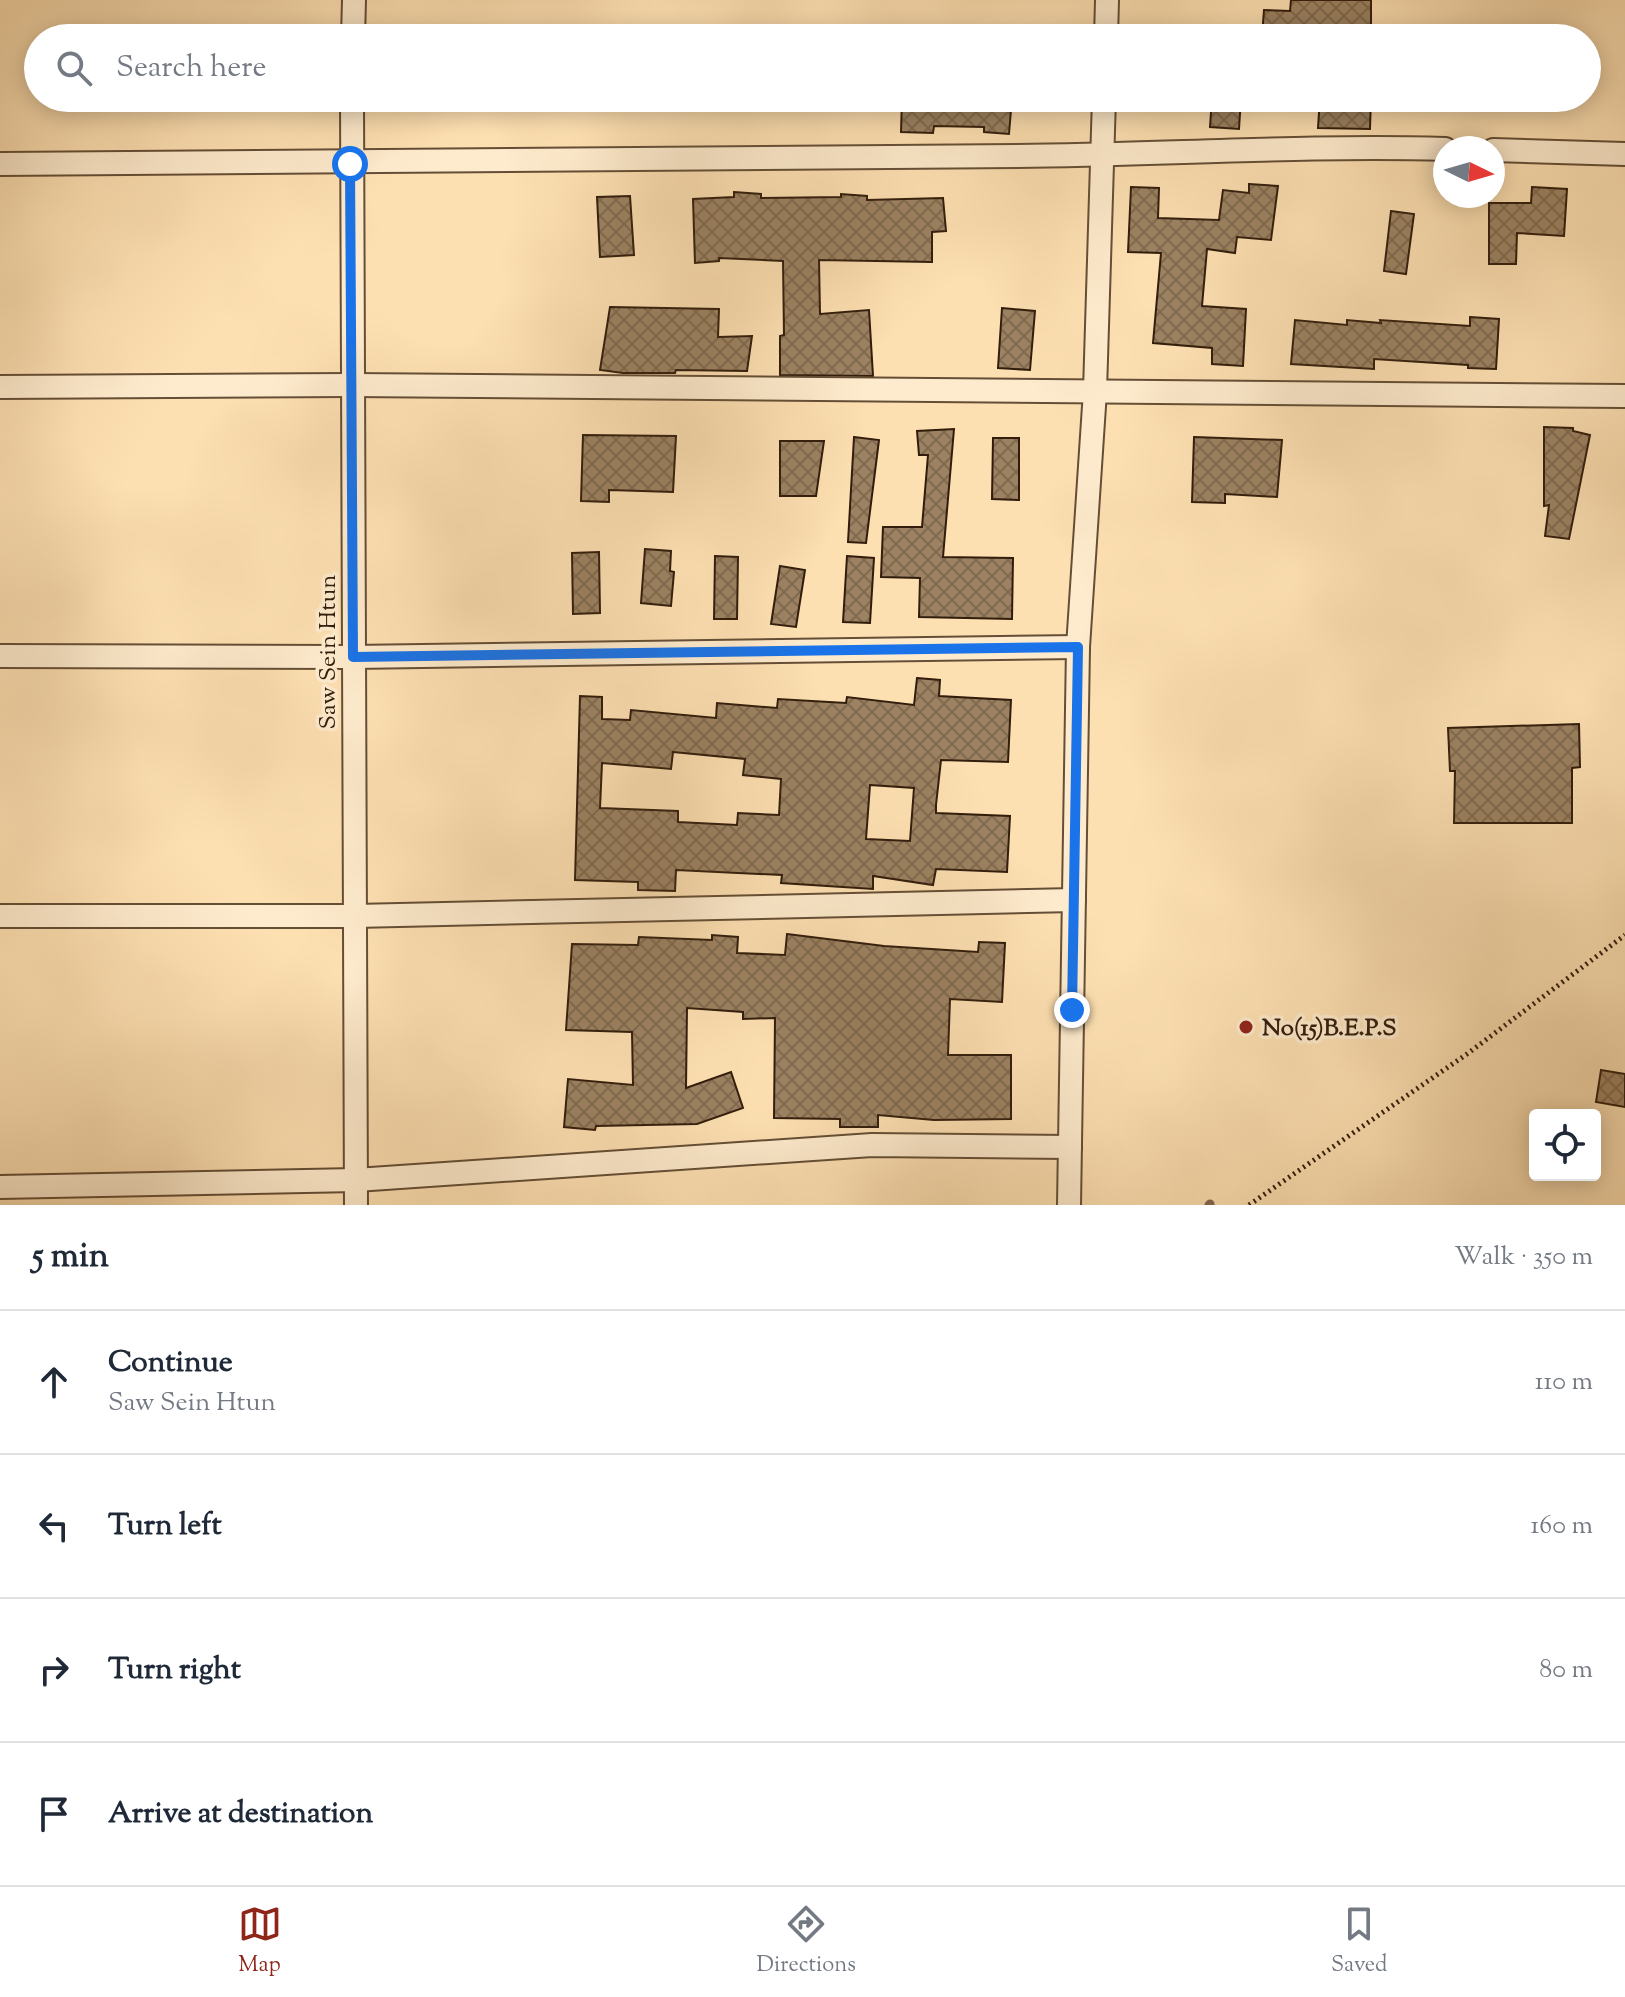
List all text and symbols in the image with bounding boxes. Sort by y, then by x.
search box [24,24,1601,112]
icon: search [52,46,96,90]
text: Search here [116,47,266,90]
north arrow [1433,136,1505,208]
route start [332,146,368,182]
street label: Saw Sein Htun [312,575,346,729]
route end [1054,992,1090,1028]
place label: No(15)B.E.P.S [1262,1012,1397,1046]
marker: No(15)B.E.P.S [1237,1018,1255,1036]
map controls [1529,1109,1601,1181]
button: locate [1529,1109,1601,1181]
text: 5 min [32,1233,109,1282]
text: Walk · 350 m [1454,1239,1593,1276]
text: Continue [108,1342,233,1385]
icon: ahead [32,1360,76,1404]
text: 110 m [1535,1364,1593,1401]
text: Saw Sein Htun [108,1385,276,1422]
icon: left [32,1504,76,1548]
text: Turn left [108,1505,222,1548]
text: 160 m [1530,1508,1593,1545]
icon: right [32,1648,76,1692]
text: Turn right [108,1649,241,1692]
text: 80 m [1539,1652,1593,1689]
icon: arrive [32,1792,76,1836]
text: Arrive at destination [108,1793,373,1836]
tab: Map [238,1902,282,1982]
tab: Directions [757,1902,856,1982]
tab: Saved [1331,1902,1387,1982]

